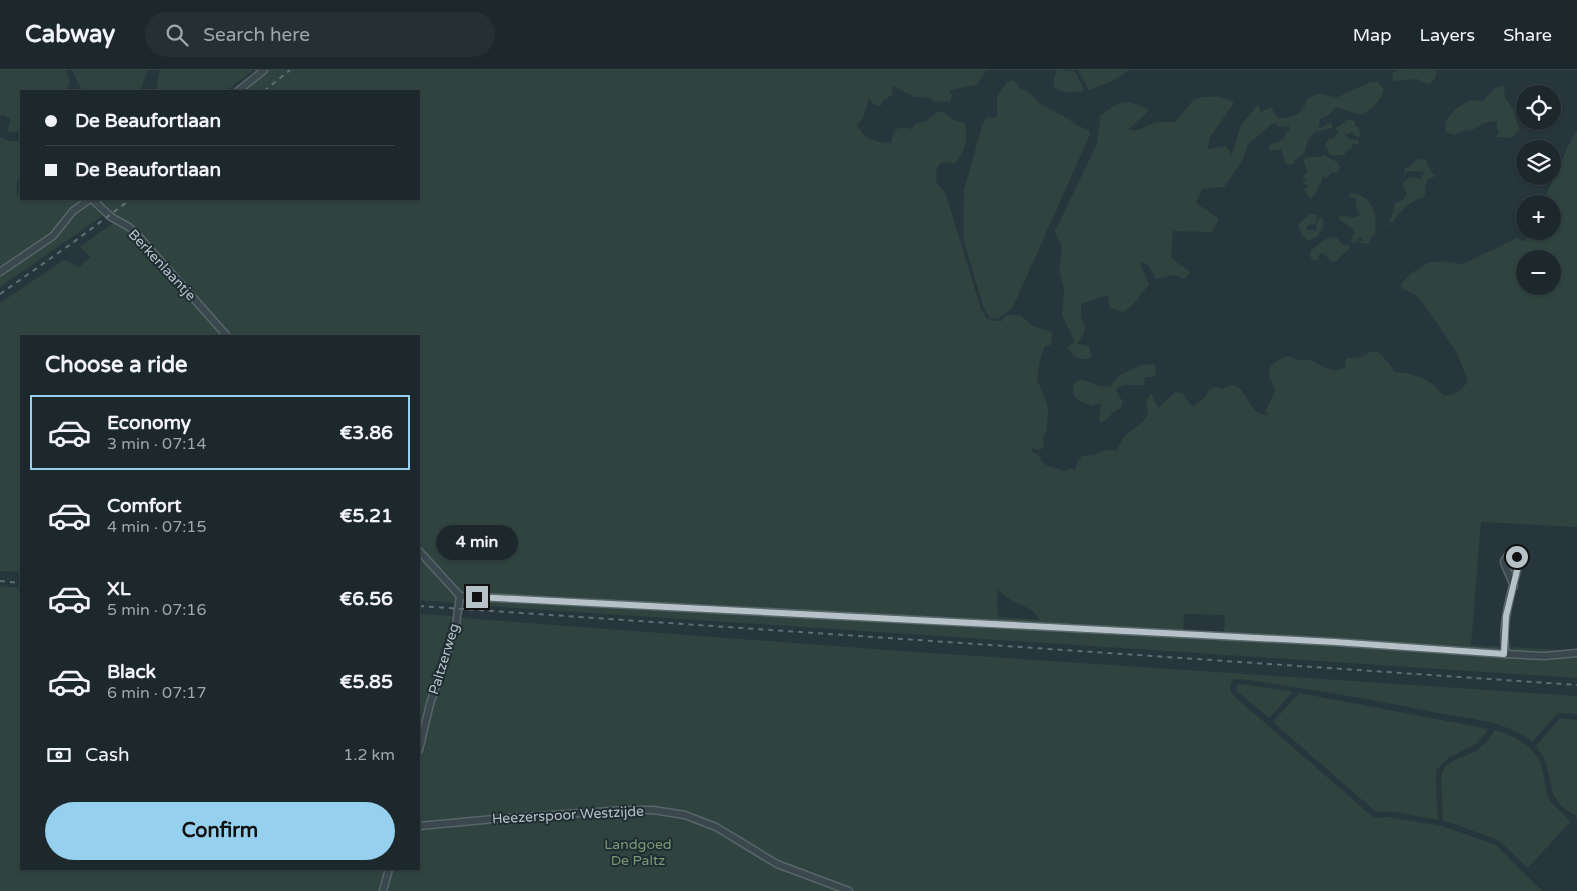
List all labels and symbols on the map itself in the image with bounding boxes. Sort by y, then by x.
street label: Berkenlaantje [125,226,199,304]
callout: 4 min [436,524,518,560]
route start [1506,546,1528,568]
route end [466,586,488,608]
street label: Paltzerweg [425,621,463,697]
street label: Heezerspoor Westzijde [492,803,645,827]
park label: Landgoed De Paltz [604,836,672,869]

